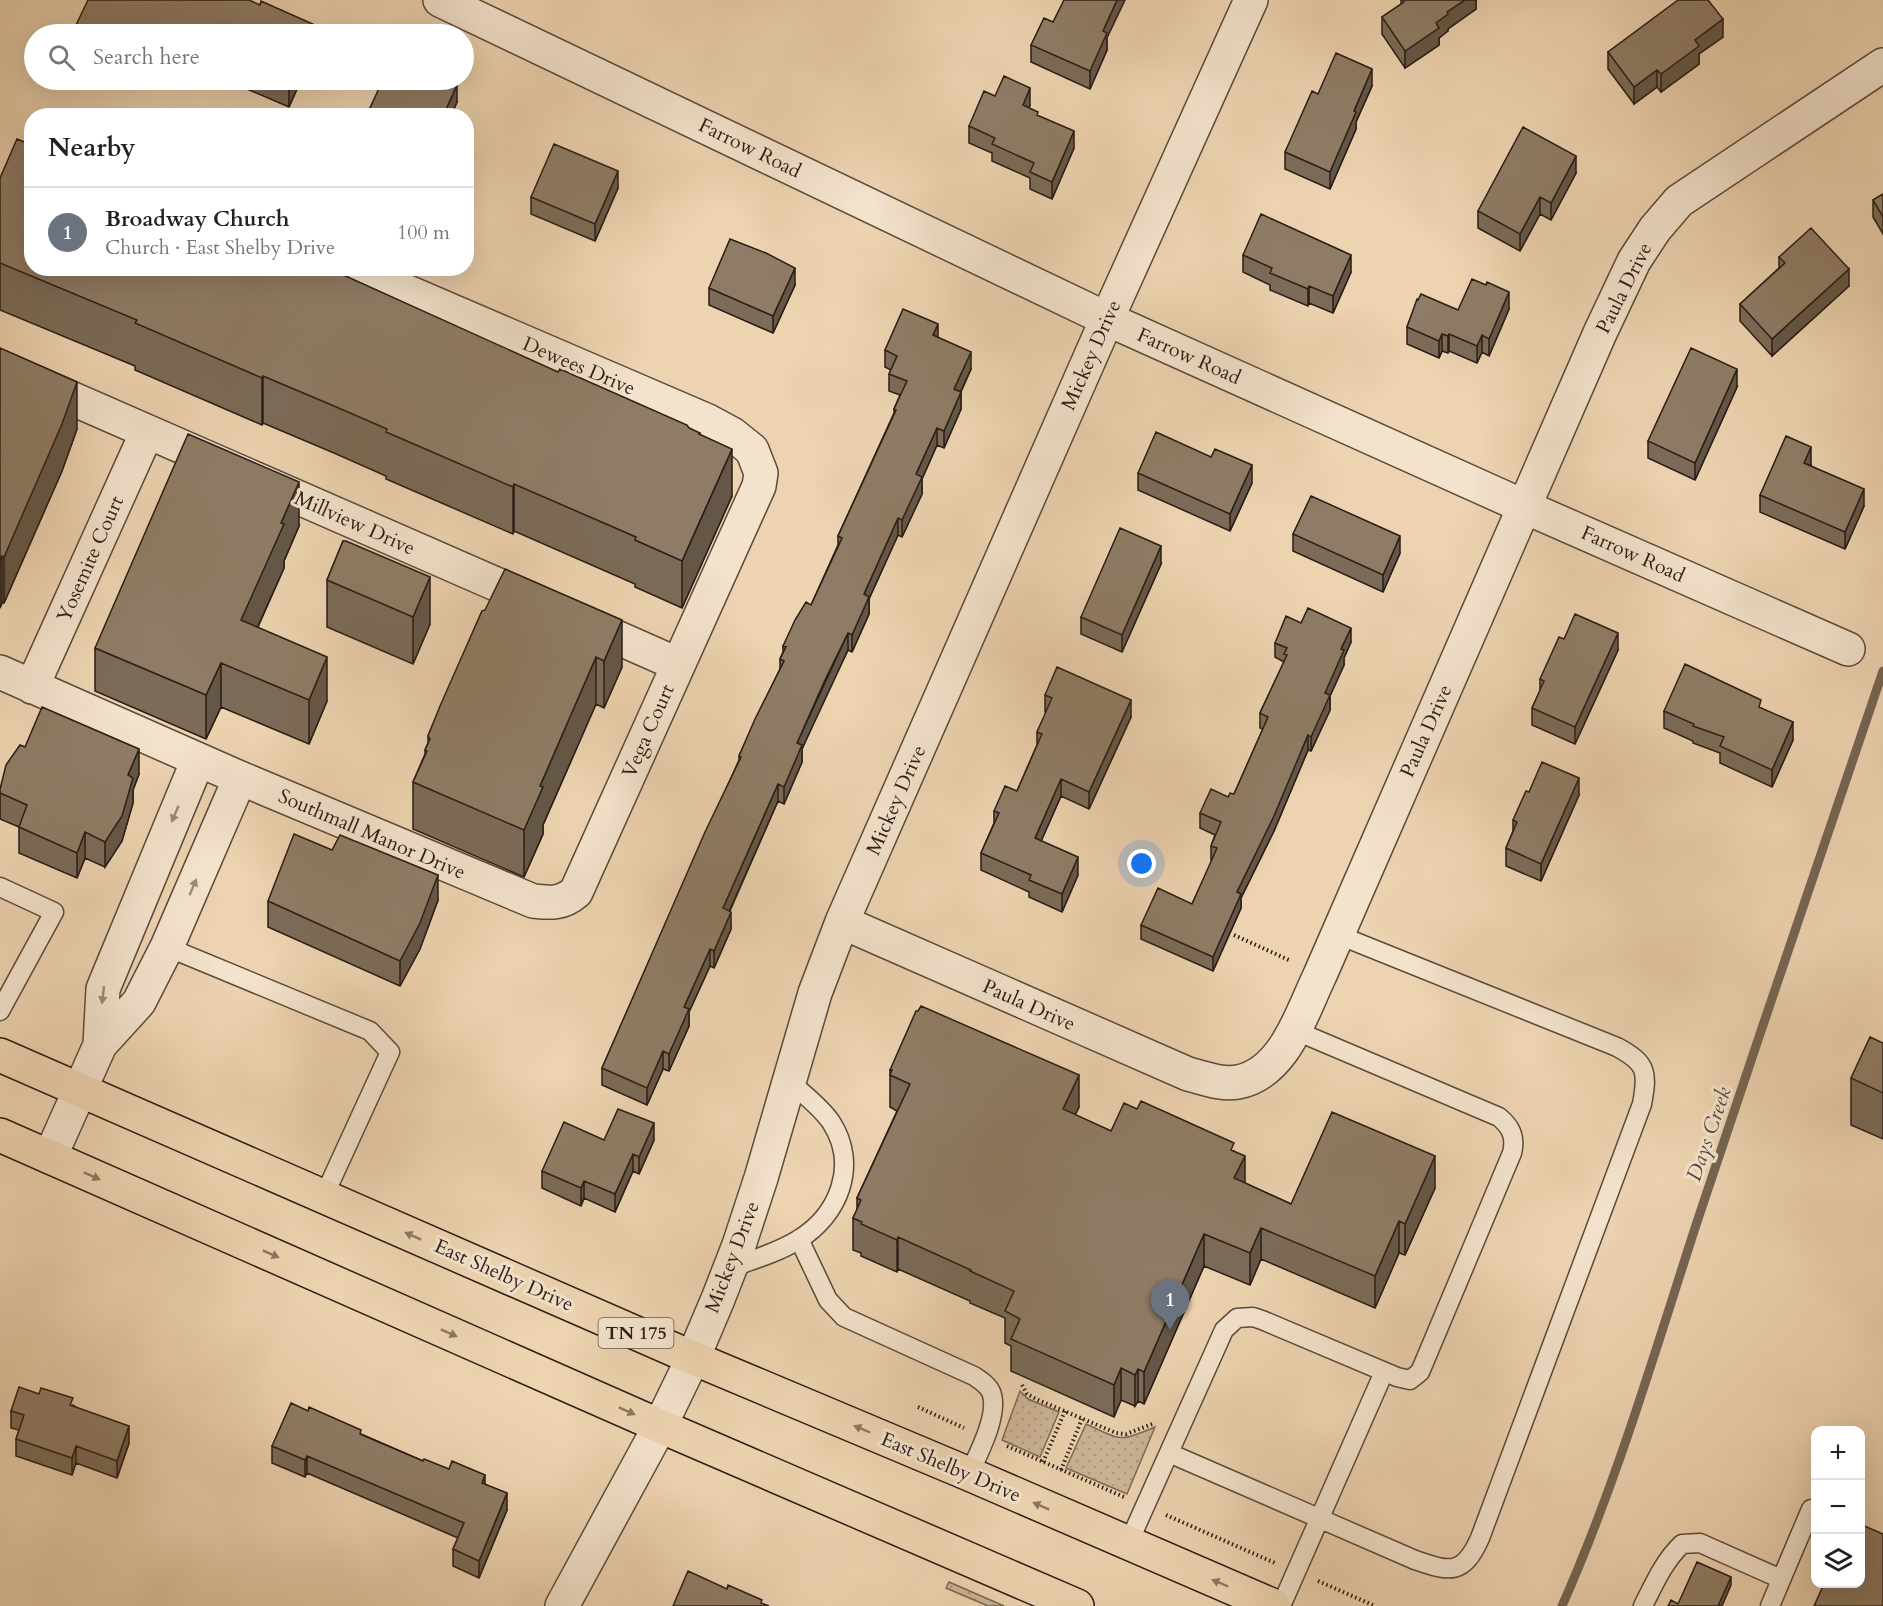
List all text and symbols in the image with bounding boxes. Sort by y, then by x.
search box [24,24,474,90]
icon: search [45,41,78,74]
text: Search here [93,42,200,72]
street label: Farrow Road [694,112,806,185]
text: Nearby [48,130,136,165]
text: Broadway Church [105,204,289,234]
text: 1 [62,219,73,246]
text: 100 m [397,219,450,246]
text: Church · East Shelby Drive [105,234,335,261]
street label: Paula Drive [1590,238,1658,338]
street label: Mickey Drive [1055,296,1127,414]
street label: Farrow Road [1133,321,1245,391]
street label: Dewees Drive [519,330,639,402]
street label: Millview Drive [290,484,420,562]
street label: Yosemite Court [50,491,130,626]
street label: Farrow Road [1577,519,1689,589]
street label: Vega Court [615,679,681,782]
street label: Paula Drive [1394,680,1458,782]
street label: Mickey Drive [860,741,932,859]
street label: Southmall Manor Drive [274,782,470,886]
one-way arrow [170,805,180,823]
your location [1127,849,1156,878]
one-way arrow [188,879,197,896]
street label: Paula Drive [978,973,1080,1037]
one-way arrow [98,985,108,1004]
water label: Days Creek [1679,1082,1739,1185]
one-way arrow [83,1171,101,1181]
street label: Mickey Drive [698,1197,766,1317]
one-way arrow [404,1230,422,1240]
street label: East Shelby Drive [430,1232,578,1318]
one-way arrow [262,1249,280,1259]
pin: 1 [1150,1280,1190,1330]
road number: TN 175 [598,1318,674,1348]
one-way arrow [440,1329,458,1338]
one-way arrow [619,1407,636,1416]
one-way arrow [853,1424,871,1433]
street label: East Shelby Drive [877,1425,1025,1509]
map controls [1811,1426,1865,1588]
button: + [1811,1426,1865,1480]
button: − [1811,1480,1865,1534]
one-way arrow [1032,1501,1050,1511]
button: layers [1811,1534,1865,1588]
one-way arrow [1211,1578,1229,1588]

